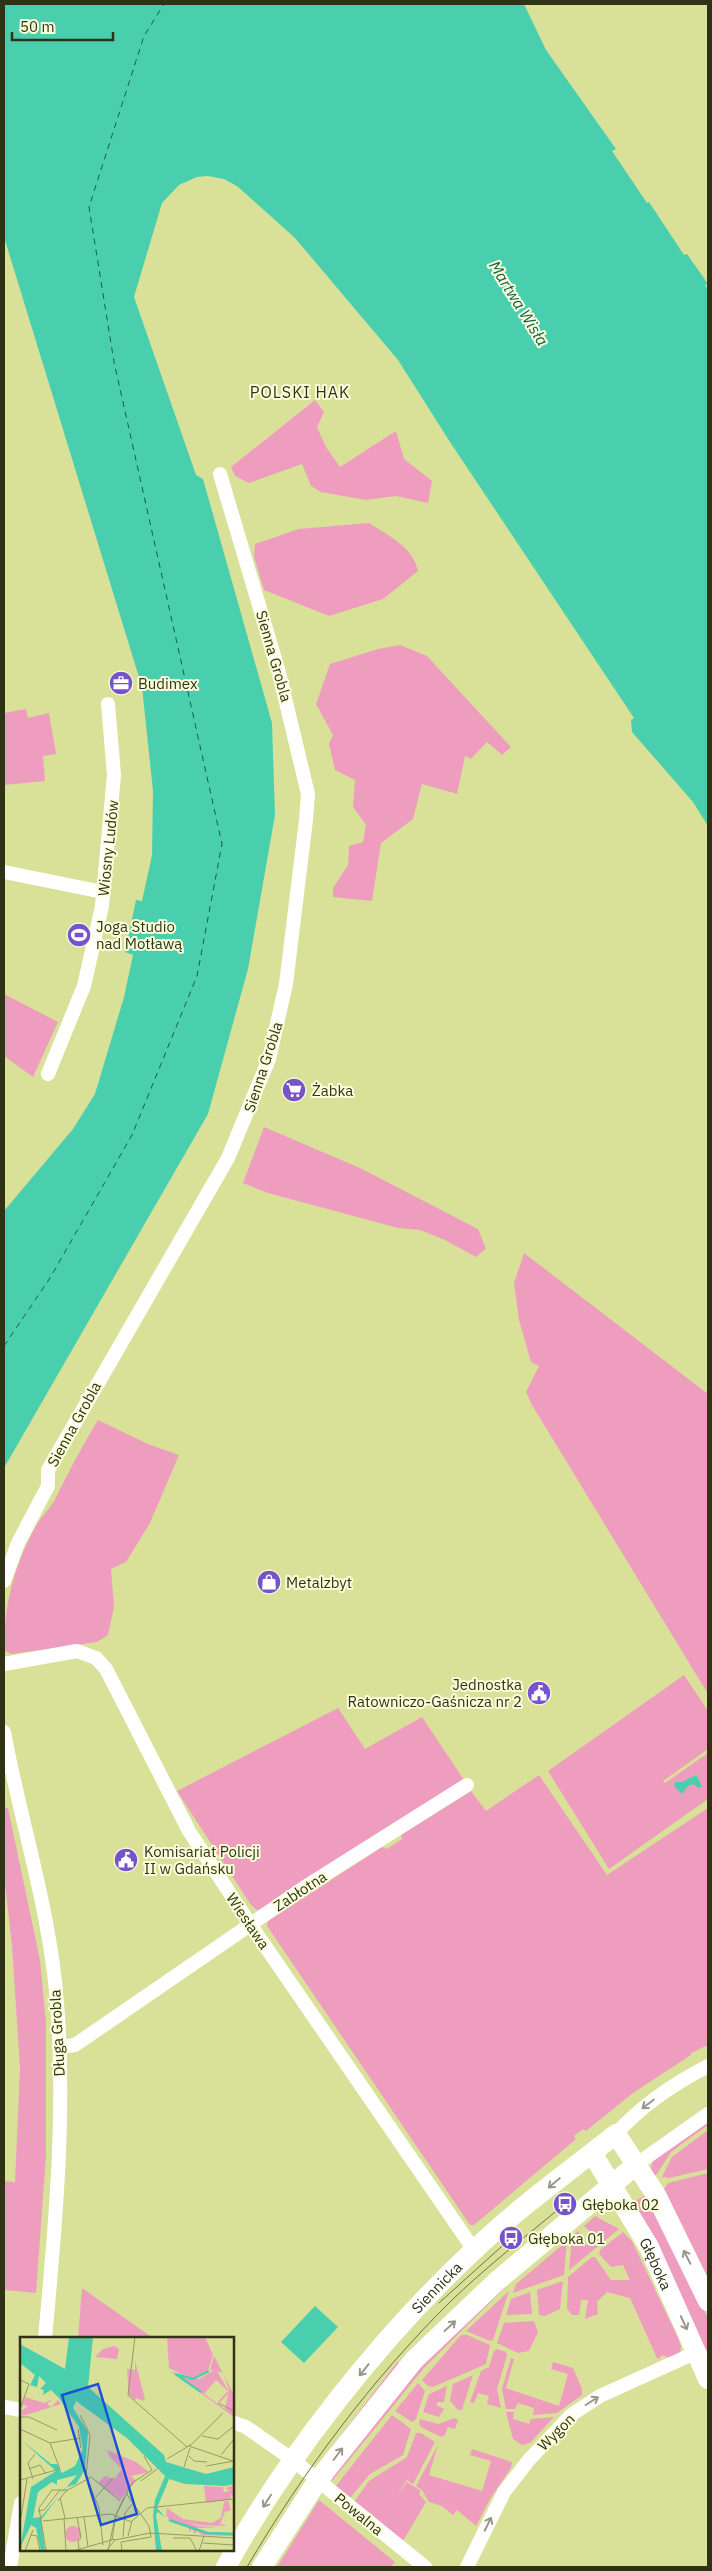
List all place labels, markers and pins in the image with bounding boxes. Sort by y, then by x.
office icon: Budimex [108,670,134,696]
place label: Budimex [138,674,198,693]
place label: Joga Studio nad Motławą [96,917,182,953]
sports icon: Joga Studio nad Motławą [66,922,92,948]
supermarket icon: Żabka [281,1077,307,1103]
place label: Żabka [312,1081,353,1100]
shop icon: Metalzbyt [256,1569,282,1595]
place label: Metalzbyt [286,1573,352,1592]
place label: Jednostka Ratowniczo-Gaśnicza nr 2 [347,1675,522,1711]
public building icon: Jednostka Ratowniczo-Gaśnicza nr 2 [526,1680,552,1706]
place label: Komisariat Policji II w Gdańsku [144,1842,260,1878]
public building icon: Komisariat Policji II w Gdańsku [113,1847,139,1873]
bus stop icon: Głęboka 02 [552,2191,578,2217]
place label: Głęboka 02 [582,2195,659,2214]
bus stop icon: Głęboka 01 [498,2225,524,2251]
place label: Głęboka 01 [528,2229,605,2248]

